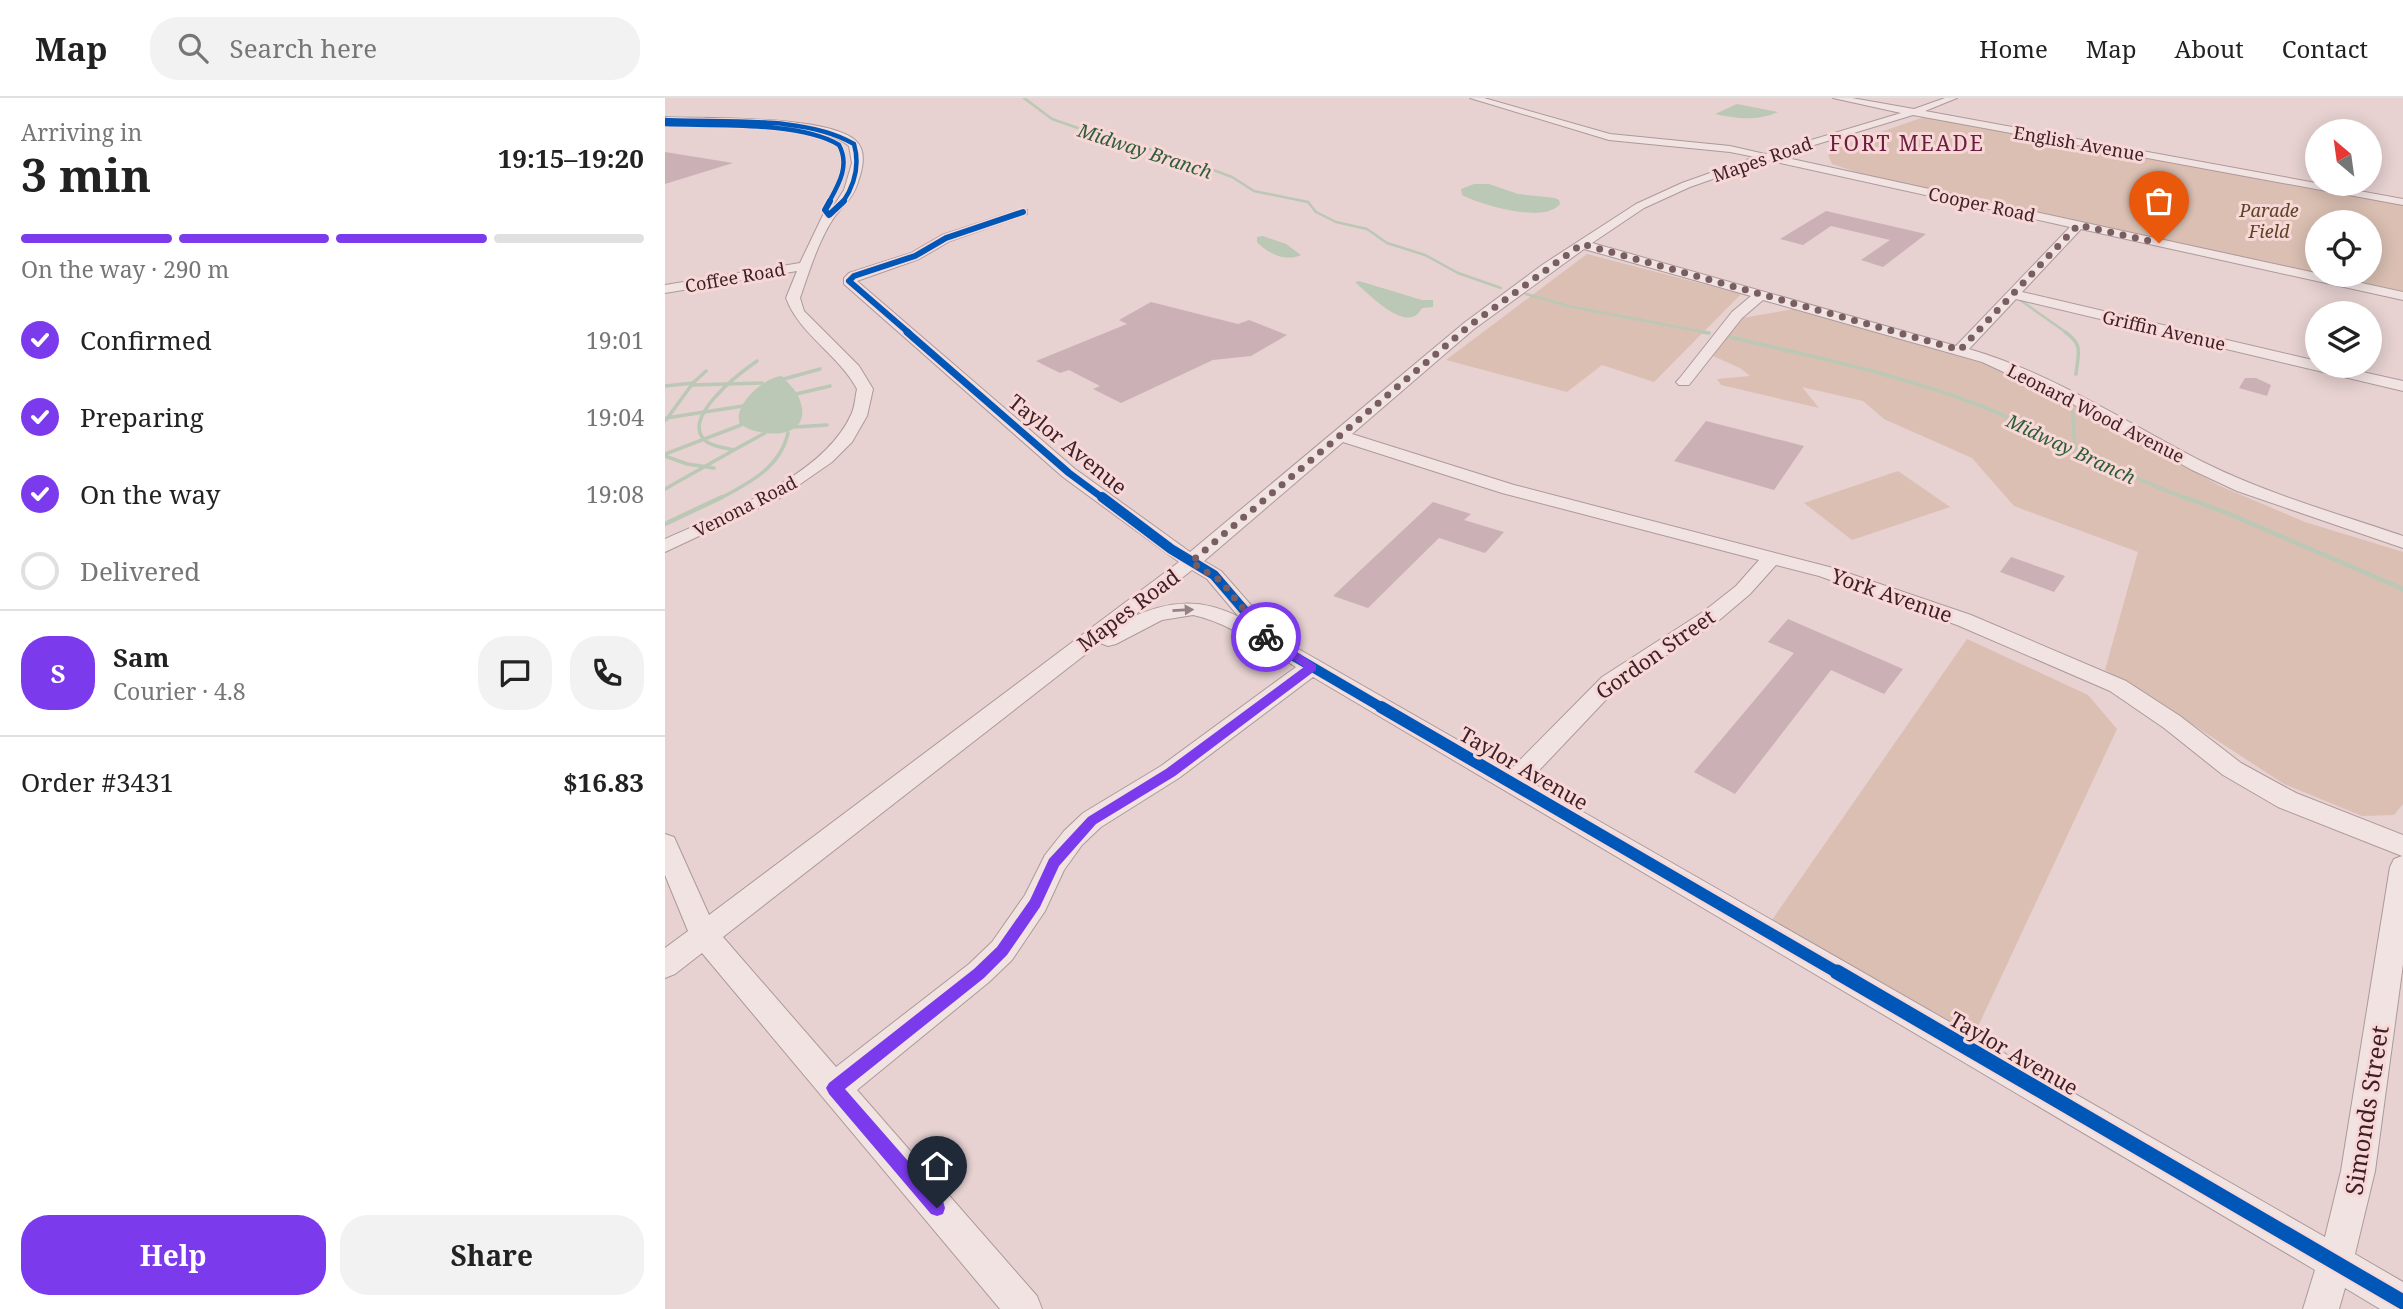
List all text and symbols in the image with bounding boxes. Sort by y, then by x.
search box [150,17,640,80]
text: Map [35,26,108,71]
icon: search [174,29,212,67]
text: Search here [230,30,377,66]
text: Home [1979,32,2048,65]
text: Map [2086,32,2137,65]
text: About [2175,32,2244,65]
text: Contact [2282,32,2368,65]
text: Arriving in [21,116,142,148]
water label: Midway Branch [1074,117,1216,185]
north arrow [2305,119,2382,196]
map controls [2305,119,2382,378]
street label: English Avenue [2012,120,2146,166]
district label: FORT MEADE [1829,129,1985,157]
street label: Mapes Road [1709,131,1815,187]
text: 19:15–19:20 [498,140,644,176]
text: 3 min [21,143,151,205]
pin [2129,171,2189,243]
street label: Cooper Road [1926,181,2038,227]
icon: bag [2140,182,2178,220]
park label: Parade Field [2238,198,2299,243]
button: locate [2305,210,2382,287]
text: On the way · 290 m [21,253,229,285]
street label: Coffee Road [683,256,787,298]
button: layers [2305,301,2382,378]
street label: Griffin Avenue [2100,304,2228,356]
icon: check [21,321,59,359]
text: Confirmed [80,322,212,358]
text: 19:01 [586,324,644,356]
street label: Leonard Wood Avenue [2003,358,2189,468]
street label: Taylor Avenue [1003,388,1133,500]
icon: check [21,398,59,436]
text: Preparing [80,399,204,435]
text: 19:04 [586,401,644,433]
water label: Midway Branch [2001,407,2140,491]
street label: Venona Road [689,470,801,542]
icon: check [21,475,59,513]
text: On the way [80,476,220,512]
text: 19:08 [586,478,644,510]
text: Delivered [80,553,200,589]
street label: York Avenue [1827,561,1956,629]
street label: Mapes Road [1071,562,1185,658]
courier [1231,602,1301,672]
street label: Gordon Street [1590,602,1720,706]
one-way arrow [1172,604,1194,615]
icon: bike [1247,618,1285,656]
button: chat [478,636,552,710]
button: phone [570,636,644,710]
text: Sam [113,639,169,675]
text: S [50,655,66,691]
text: Courier · 4.8 [113,675,246,707]
street label: Taylor Avenue [1454,720,1594,816]
text: Order #3431 [21,764,174,800]
text: $16.83 [563,764,644,800]
street label: Taylor Avenue [1944,1005,2084,1101]
street label: Simonds Street [2336,1023,2396,1197]
pin [907,1136,967,1208]
icon: home [918,1147,956,1185]
button: Help [21,1215,326,1295]
button: Share [340,1215,644,1295]

